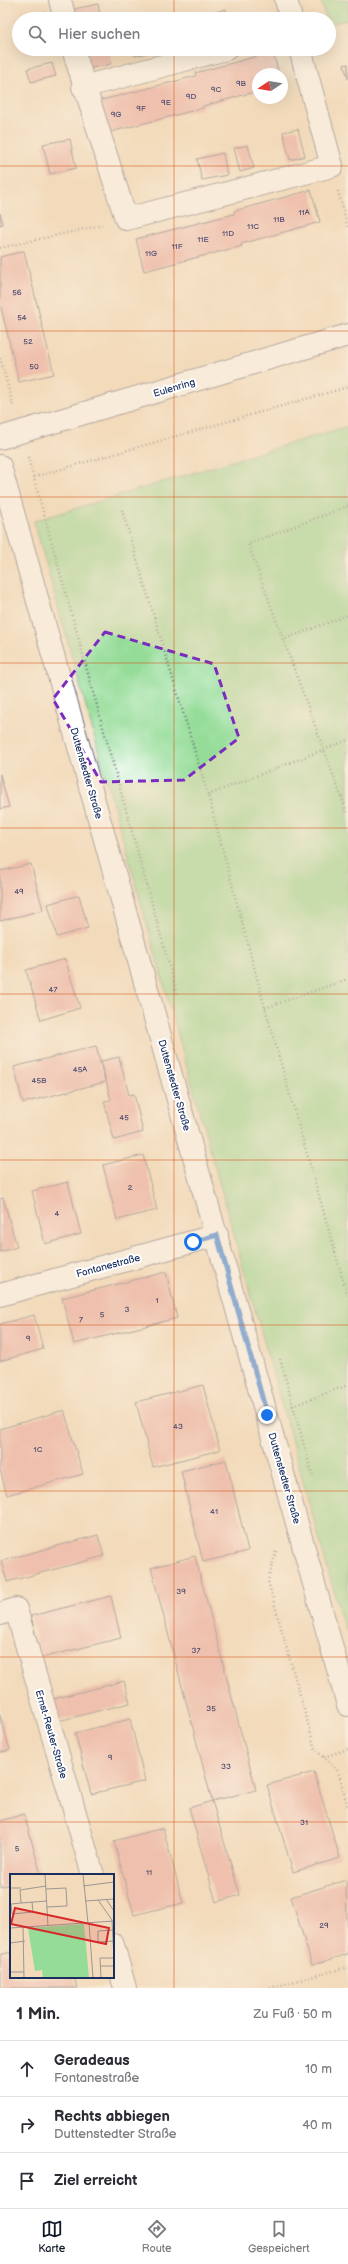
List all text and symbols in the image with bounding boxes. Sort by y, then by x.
search box [12,12,336,56]
icon: search [26,23,48,45]
text: Hier suchen [58,25,140,44]
north arrow [252,68,288,104]
house number: 9B [236,79,247,88]
house number: 9C [211,85,221,94]
house number: 9D [186,92,196,101]
house number: 9E [161,98,171,107]
house number: 9F [136,104,146,113]
house number: 9G [111,110,121,119]
house number: 11A [298,208,310,217]
house number: 11B [273,215,285,224]
house number: 11C [247,222,259,231]
house number: 11D [222,229,234,238]
house number: 11E [197,235,209,244]
house number: 11F [172,242,183,251]
house number: 11G [145,249,157,258]
house number: 56 [12,288,22,297]
house number: 54 [17,313,27,322]
house number: 52 [23,337,33,346]
house number: 50 [29,362,39,371]
street label: Eulenring [152,376,197,400]
street label: Duttenstedter Straße [67,726,105,820]
house number: 49 [14,887,24,896]
house number: 47 [49,985,57,994]
street label: Duttenstedter Straße [155,1038,193,1132]
house number: 45A [73,1065,87,1074]
house number: 45B [32,1076,47,1085]
house number: 45 [119,1113,129,1122]
house number: 2 [128,1183,133,1192]
house number: 4 [55,1209,60,1218]
route start [184,1233,202,1251]
street label: Fontanestraße [75,1252,142,1280]
house number: 1 [155,1296,159,1305]
house number: 3 [125,1305,130,1314]
house number: 5 [100,1310,105,1319]
house number: 7 [79,1315,83,1324]
house number: 9 [26,1334,31,1343]
route end [258,1406,276,1424]
house number: 43 [173,1422,183,1431]
street label: Duttenstedter Straße [265,1431,303,1525]
house number: 1C [34,1445,43,1454]
house number: 41 [210,1507,218,1516]
house number: 39 [176,1587,186,1596]
house number: 37 [192,1646,200,1655]
street label: Ernst-Reuter-Straße [33,1689,69,1780]
house number: 35 [206,1704,216,1713]
house number: 9 [108,1753,113,1762]
house number: 33 [221,1762,231,1771]
house number: 31 [300,1818,308,1827]
house number: 5 [15,1844,20,1853]
house number: 11 [146,1868,152,1877]
inset map [10,1874,114,1978]
house number: 29 [319,1921,329,1930]
text: 1 Min. [16,2004,60,2024]
text: Zu Fuß · 50 m [254,2006,332,2022]
text: Geradeaus [54,2051,130,2070]
icon: ahead [16,2058,38,2080]
text: 10 m [305,2061,332,2077]
text: Fontanestraße [54,2070,139,2086]
text: Rechts abbiegen [54,2107,170,2126]
icon: right [16,2114,38,2136]
text: 40 m [302,2117,332,2133]
text: Duttenstedter Straße [54,2126,176,2142]
icon: arrive [16,2170,38,2192]
text: Ziel erreicht [54,2171,137,2190]
tab: Karte [38,2218,65,2255]
tab: Route [142,2218,171,2255]
tab: Gespeichert [248,2218,310,2255]

